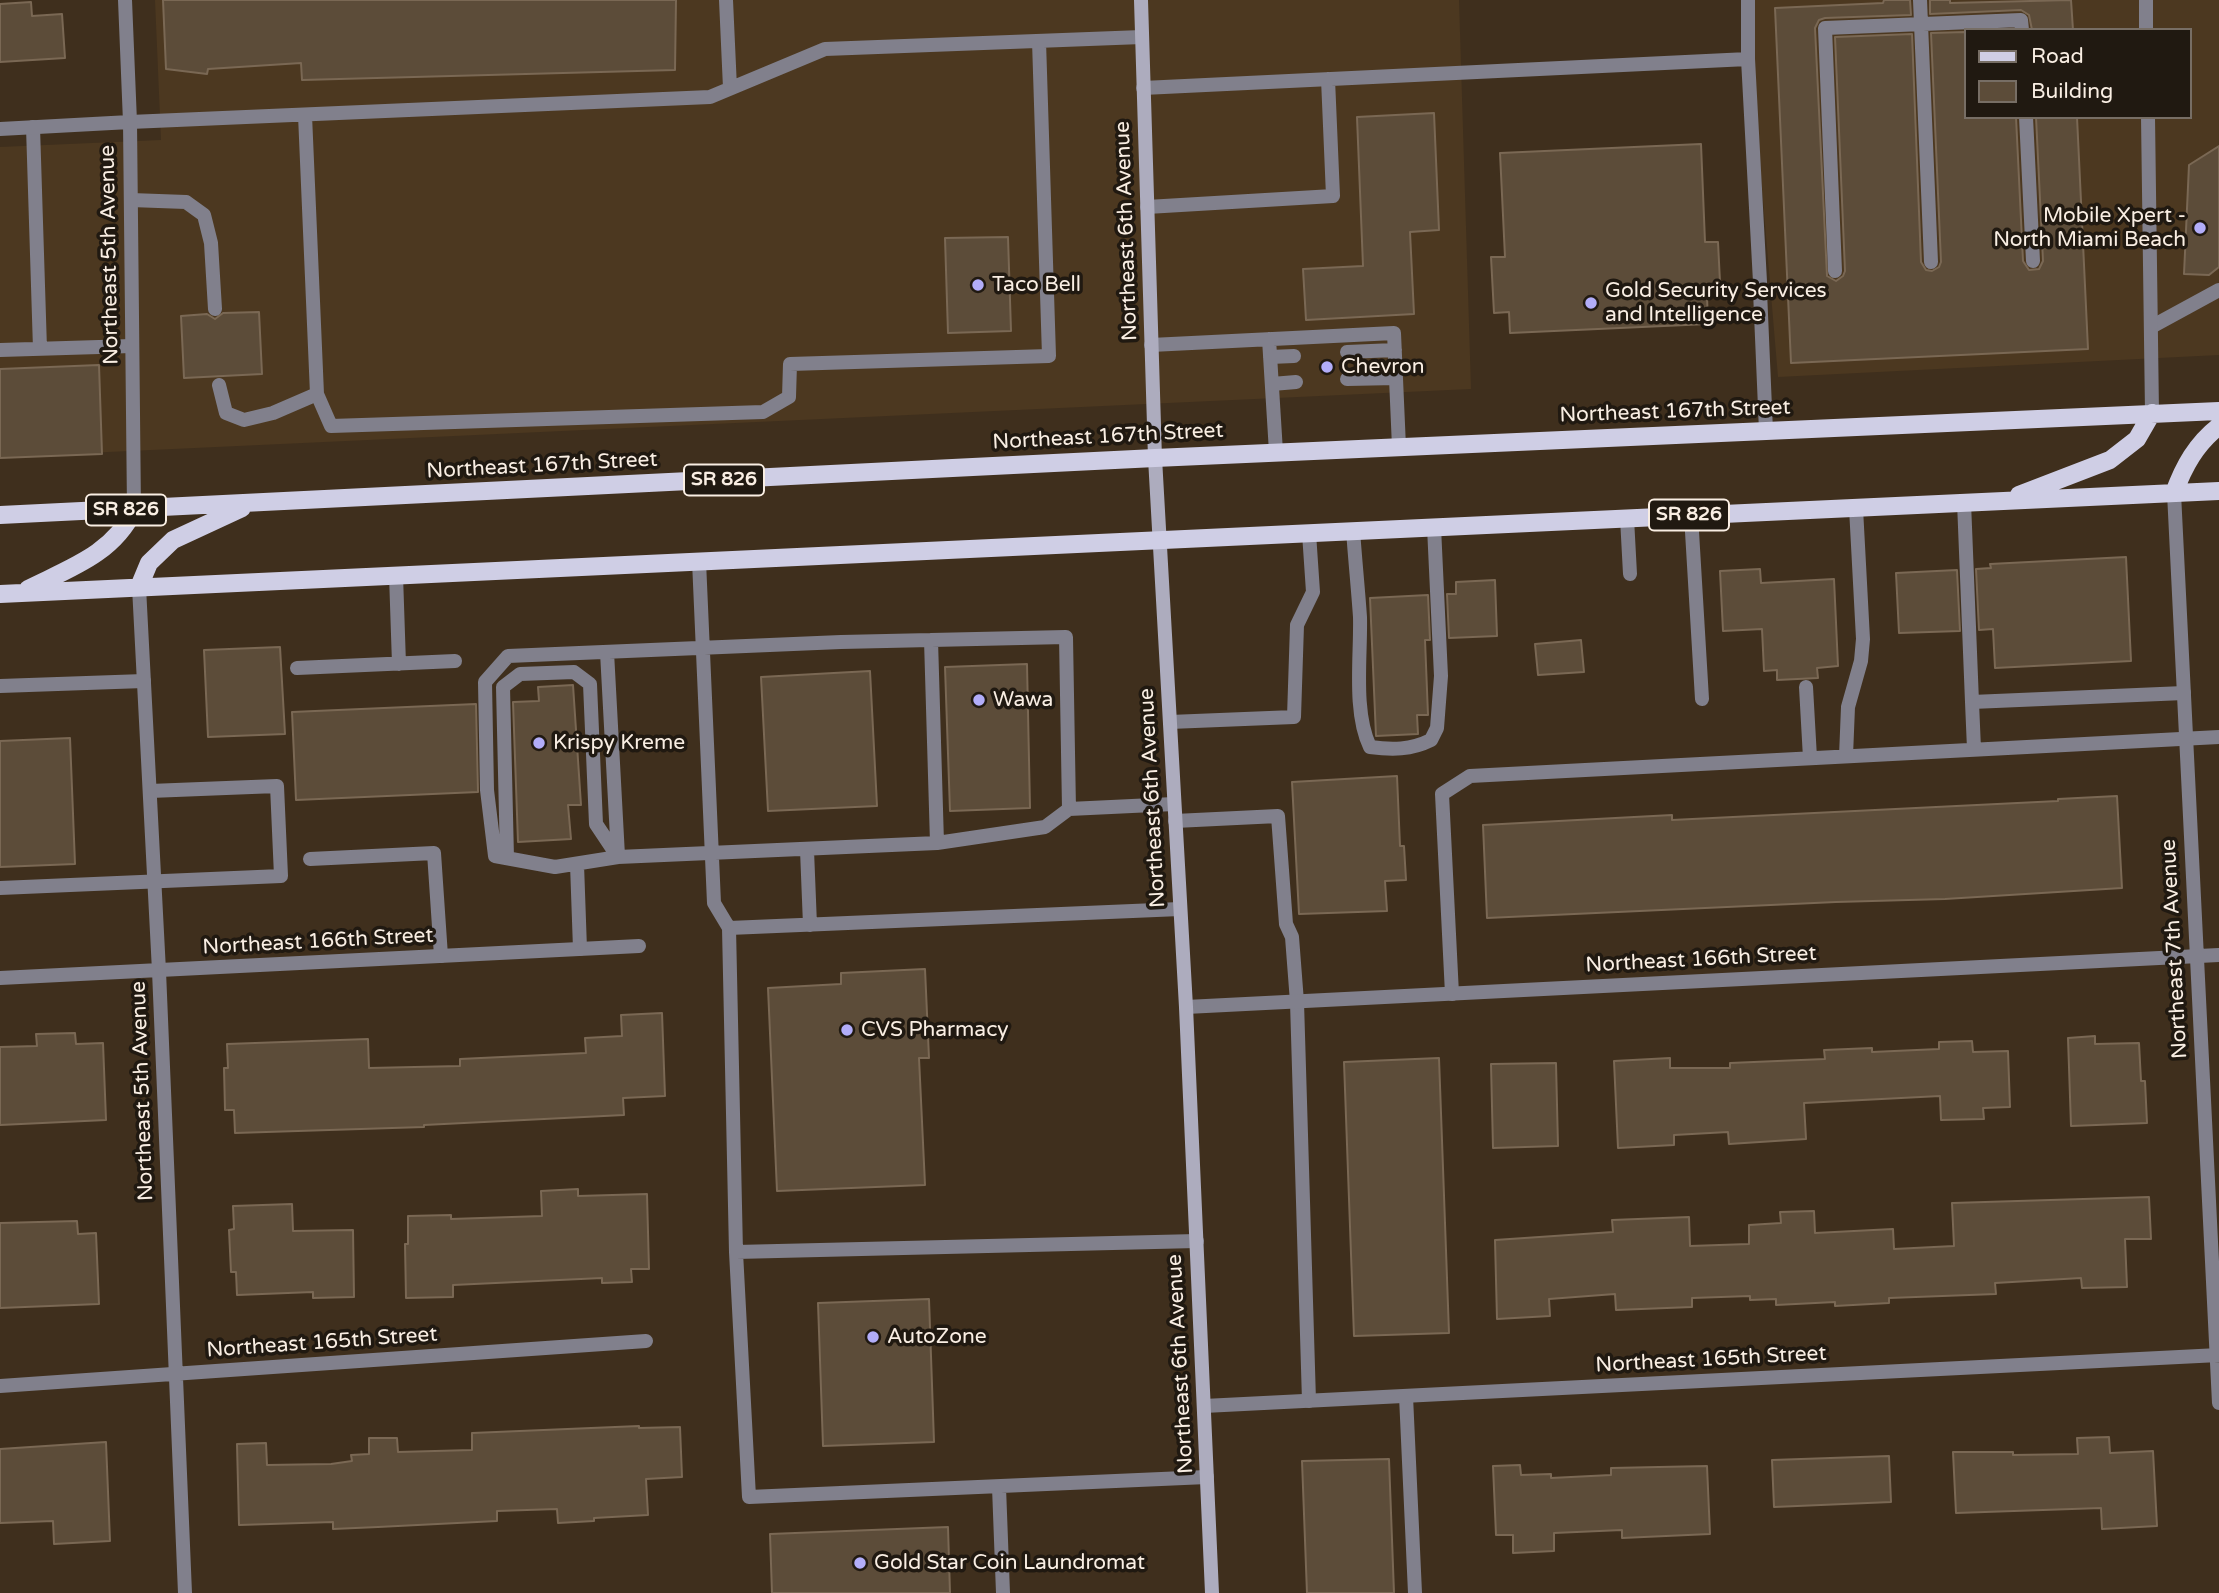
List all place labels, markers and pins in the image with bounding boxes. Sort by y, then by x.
place label: Mobile Xpert - North Miami Beach [1993,203,2186,253]
marker: Mobile Xpert - North Miami Beach [2192,220,2208,236]
place label: Taco Bell [992,272,1081,298]
marker: Taco Bell [970,277,986,293]
place label: Gold Security Services and Intelligence [1605,278,1827,328]
marker: Gold Security Services and Intelligence [1583,295,1599,311]
place label: Chevron [1341,354,1425,380]
marker: Chevron [1319,359,1335,375]
place label: Wawa [993,687,1053,713]
marker: Wawa [971,692,987,708]
place label: Krispy Kreme [553,730,685,756]
marker: Krispy Kreme [531,735,547,751]
place label: CVS Pharmacy [861,1017,1009,1043]
marker: CVS Pharmacy [839,1022,855,1038]
place label: AutoZone [887,1324,987,1350]
marker: AutoZone [865,1329,881,1345]
place label: Gold Star Coin Laundromat [874,1550,1145,1576]
marker: Gold Star Coin Laundromat [852,1555,868,1571]

